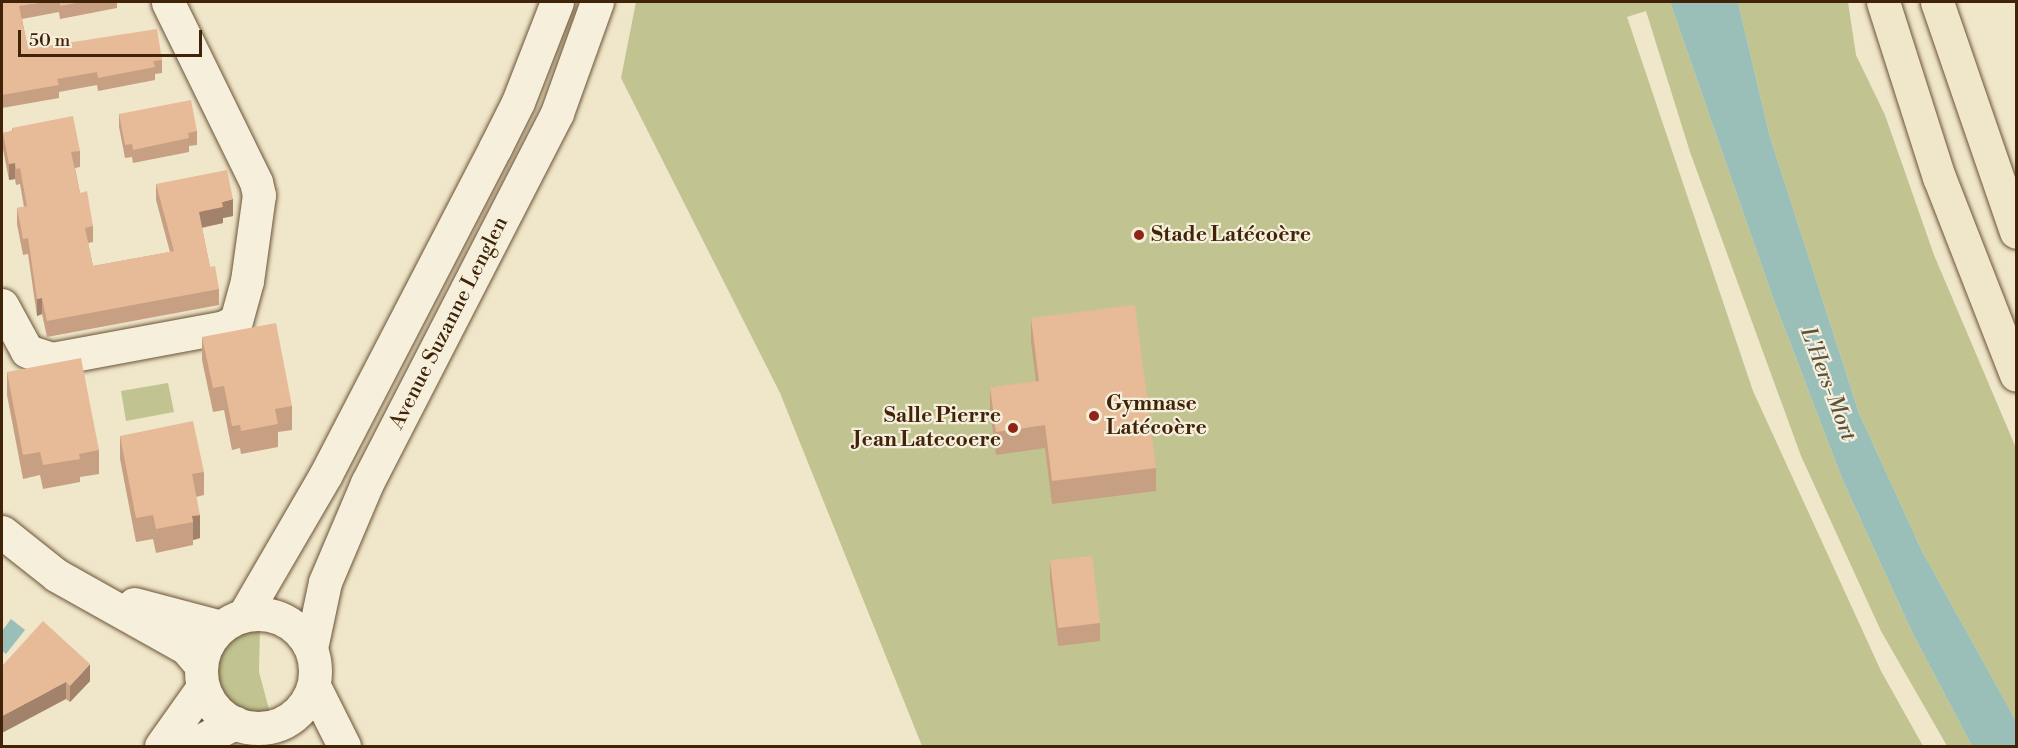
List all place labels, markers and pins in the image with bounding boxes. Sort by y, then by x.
place label: Stade Latécoère [1151,222,1311,248]
marker: Stade Latécoère [1132,228,1146,242]
place label: Gymnase Latécoère [1106,391,1207,441]
place label: Salle Pierre Jean Latecoere [853,403,1001,453]
marker: Gymnase Latécoère [1087,409,1101,423]
marker: Salle Pierre Jean Latecoere [1006,421,1020,435]

